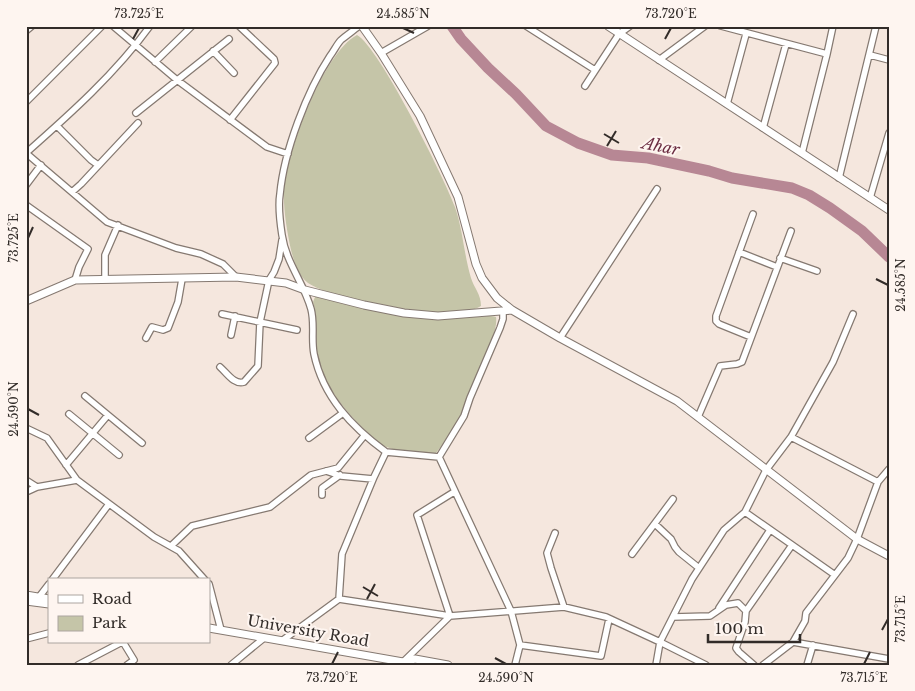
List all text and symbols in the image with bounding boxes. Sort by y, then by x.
text: 73.725°E [114,6,164,21]
text: 24.585°N [376,6,430,21]
text: 73.720°E [645,6,697,21]
water label: Ahar [639,132,682,159]
text: 73.725°E [6,213,21,263]
text: 24.585°N [893,258,908,312]
text: 24.590°N [6,381,21,437]
legend [48,578,210,644]
text: Road [92,589,132,608]
text: 73.715°E [893,595,908,643]
street label: University Road [246,610,370,651]
scale bar [708,611,800,643]
text: Park [92,613,128,632]
text: 100 m [715,619,764,638]
text: 73.720°E [306,670,358,685]
text: 24.590°N [478,670,534,685]
text: 73.715°E [840,670,888,685]

